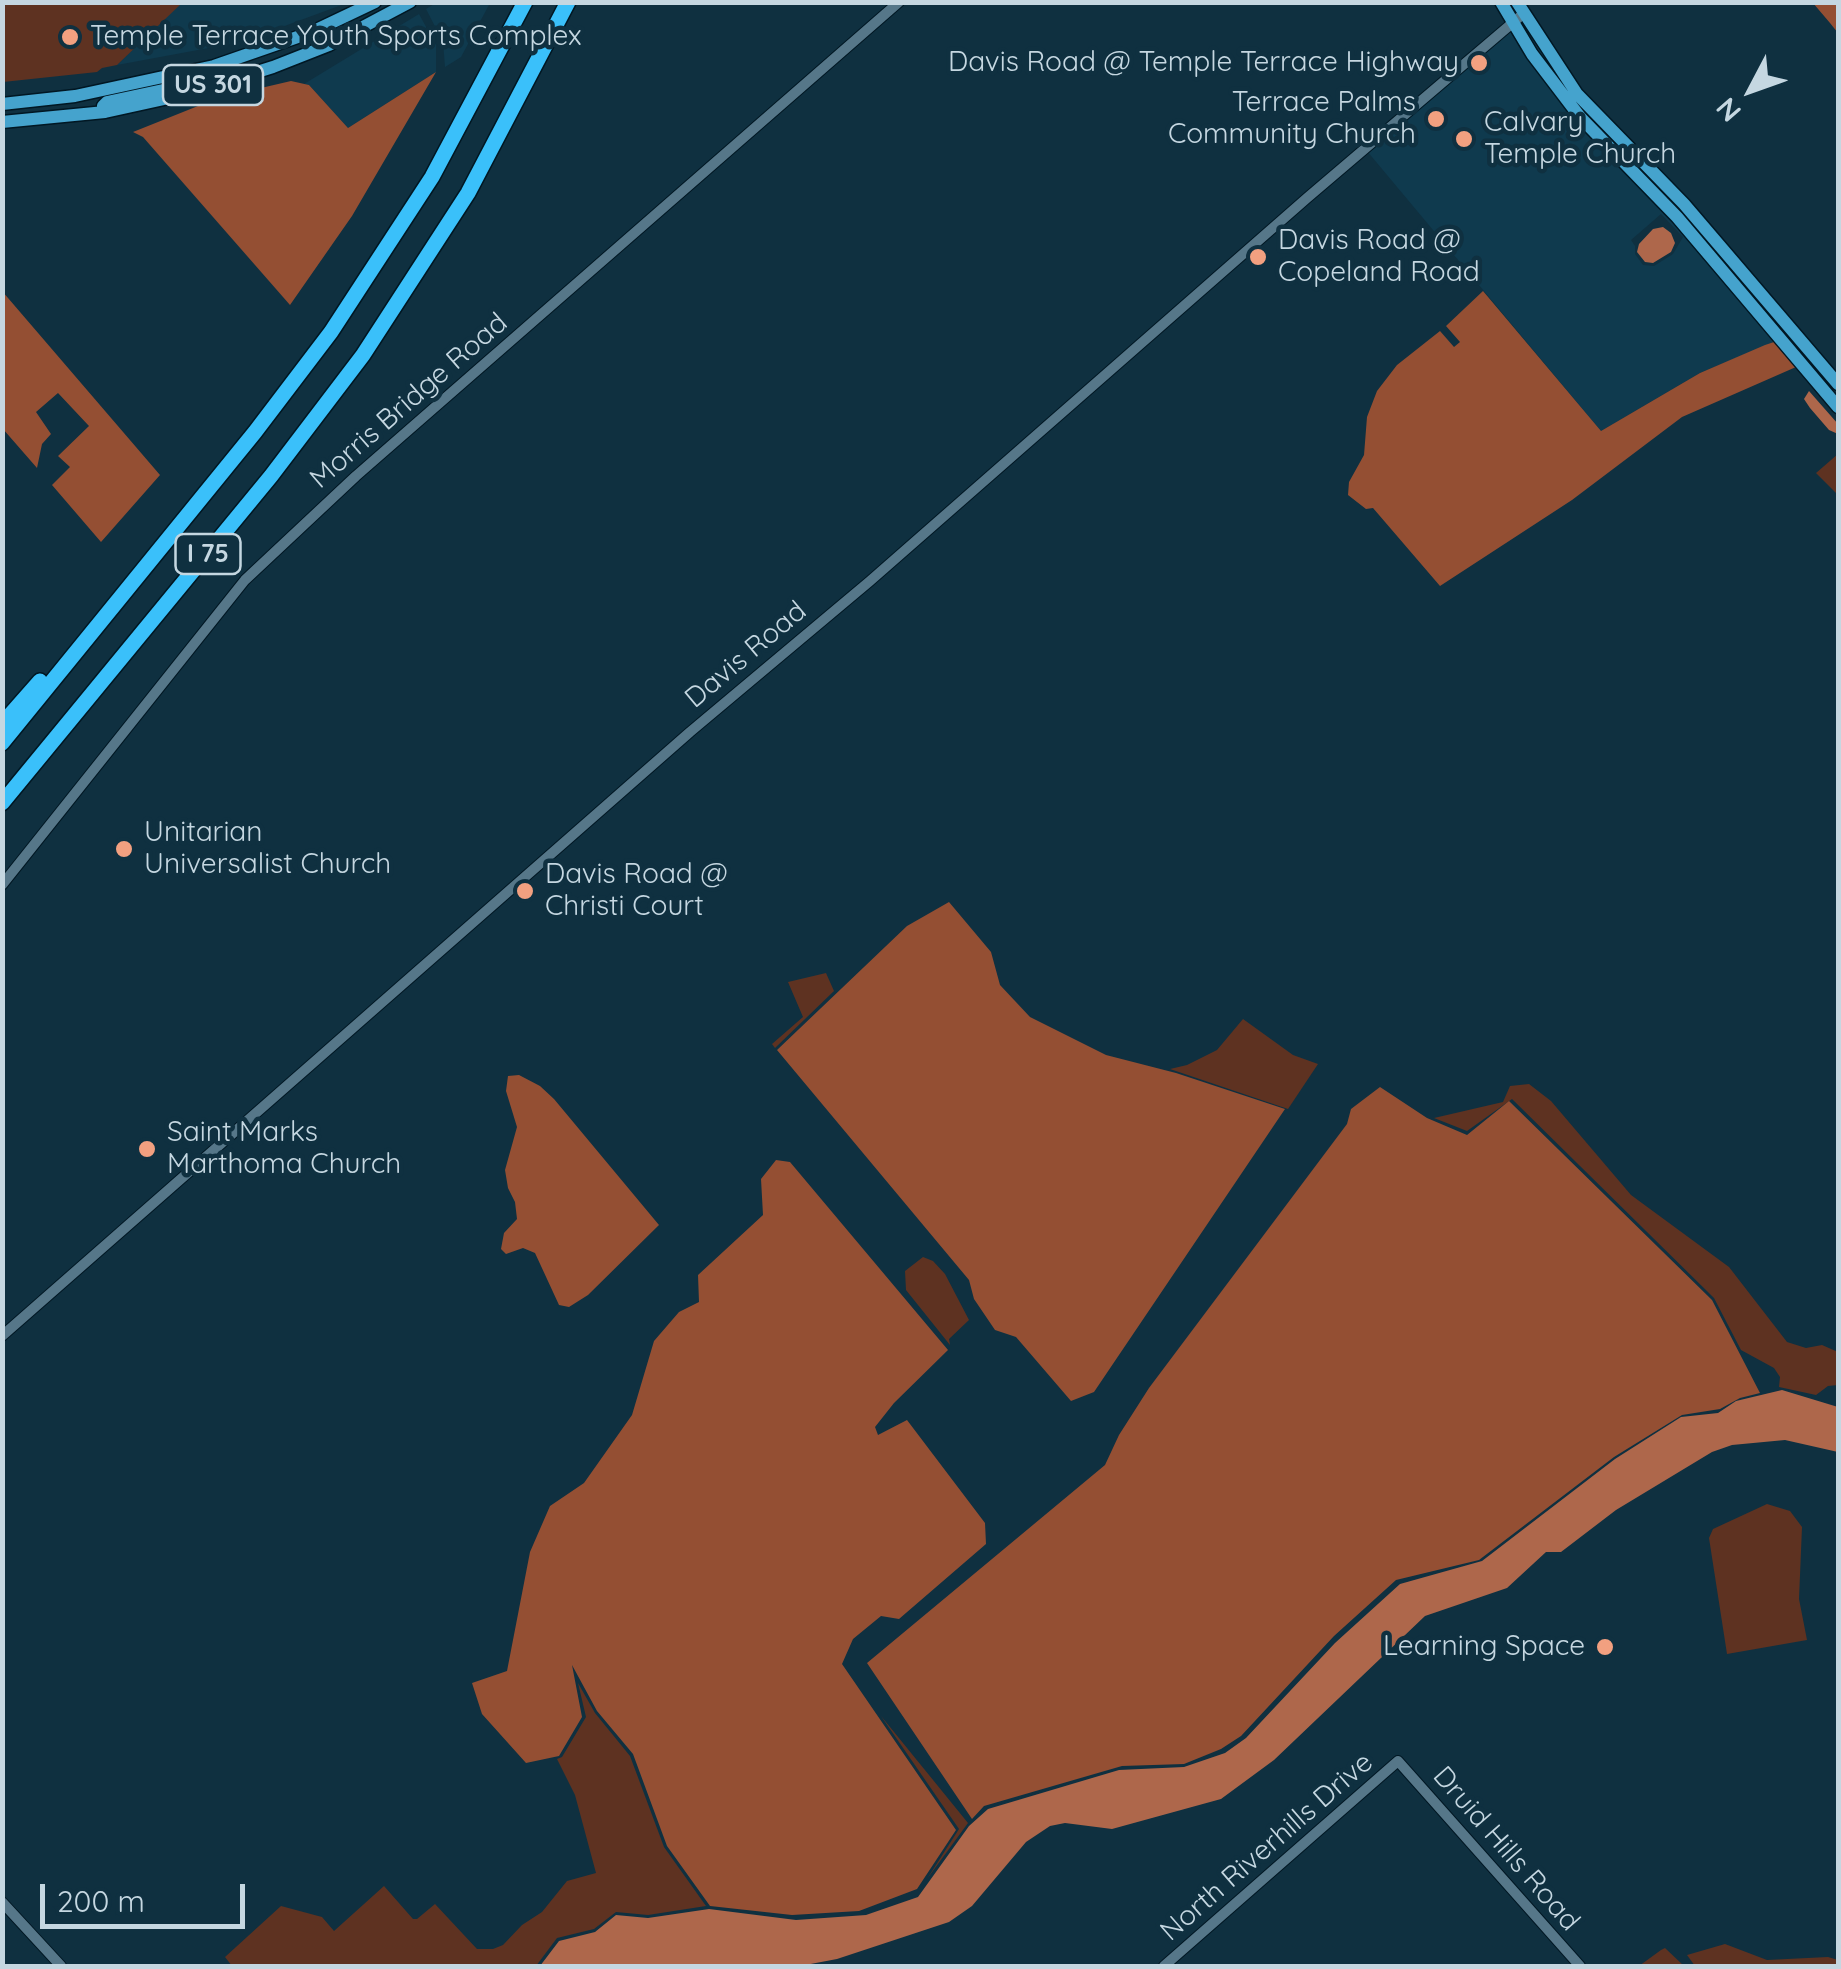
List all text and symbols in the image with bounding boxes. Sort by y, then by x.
place label: Temple Terrace Youth Sports Complex [90,20,582,54]
marker: Temple Terrace Youth Sports Complex [59,26,81,48]
north arrow [1701,40,1801,140]
place label: Davis Road @ Temple Terrace Highway [948,46,1459,80]
marker: Davis Road @ Temple Terrace Highway [1468,52,1490,74]
road number: US 301 [163,65,263,105]
place label: Terrace Palms Community Church [1168,86,1416,152]
text: N [1708,91,1748,129]
place label: Calvary Temple Church [1484,106,1676,172]
marker: Terrace Palms Community Church [1425,108,1447,130]
marker: Calvary Temple Church [1453,128,1475,150]
place label: Davis Road @ Copeland Road [1278,224,1480,290]
marker: Davis Road @ Copeland Road [1247,246,1269,268]
street label: Morris Bridge Road [304,306,514,496]
road number: I 75 [176,534,240,574]
street label: Davis Road [679,595,813,715]
place label: Unitarian Universalist Church [144,816,391,882]
marker: Unitarian Universalist Church [113,838,135,860]
place label: Davis Road @ Christi Court [545,858,728,924]
marker: Davis Road @ Christi Court [514,880,536,902]
place label: Saint Marks Marthoma Church [167,1116,401,1182]
marker: Saint Marks Marthoma Church [136,1138,158,1160]
place label: Learning Space [1383,1630,1585,1664]
marker: Learning Space [1594,1636,1616,1658]
street label: North Riverhills Drive [1154,1746,1380,1948]
street label: Druid Hills Road [1426,1760,1586,1938]
scale bar [45,1864,250,1926]
text: 200 m [57,1882,145,1920]

